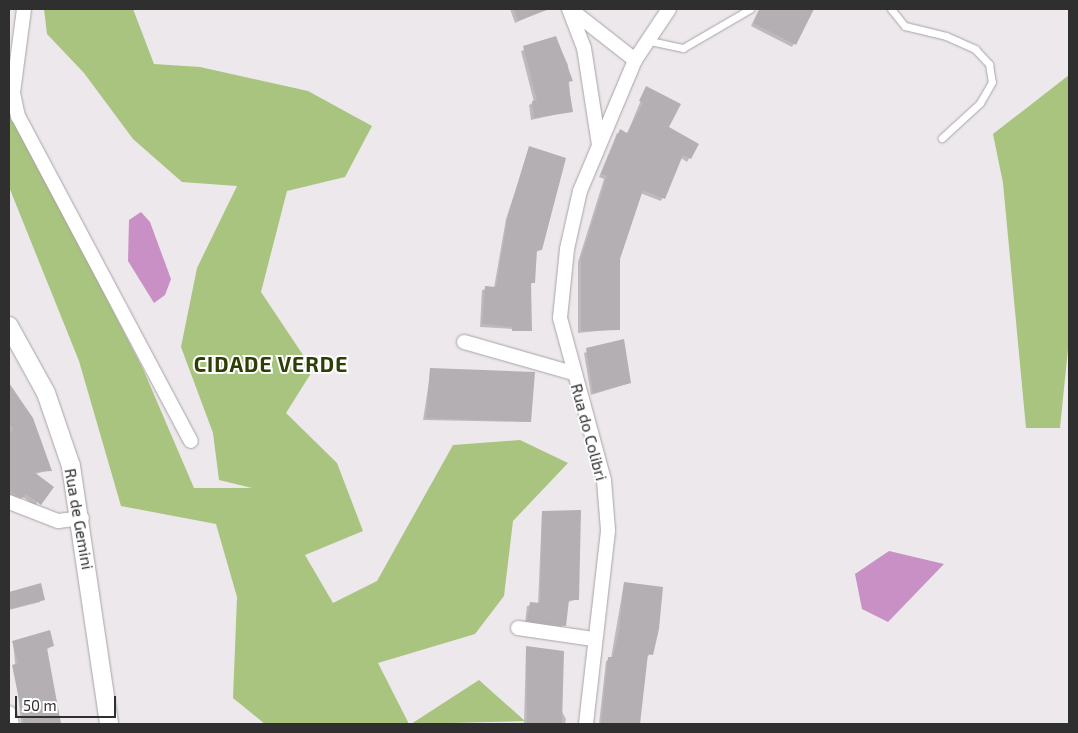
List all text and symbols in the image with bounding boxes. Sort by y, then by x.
district label: CIDADE VERDE [192,351,350,377]
street label: Rua do Colibri [567,381,611,483]
street label: Rua de Gemini [61,467,97,571]
scale bar [18,686,119,718]
text: 50 m [23,696,57,714]

